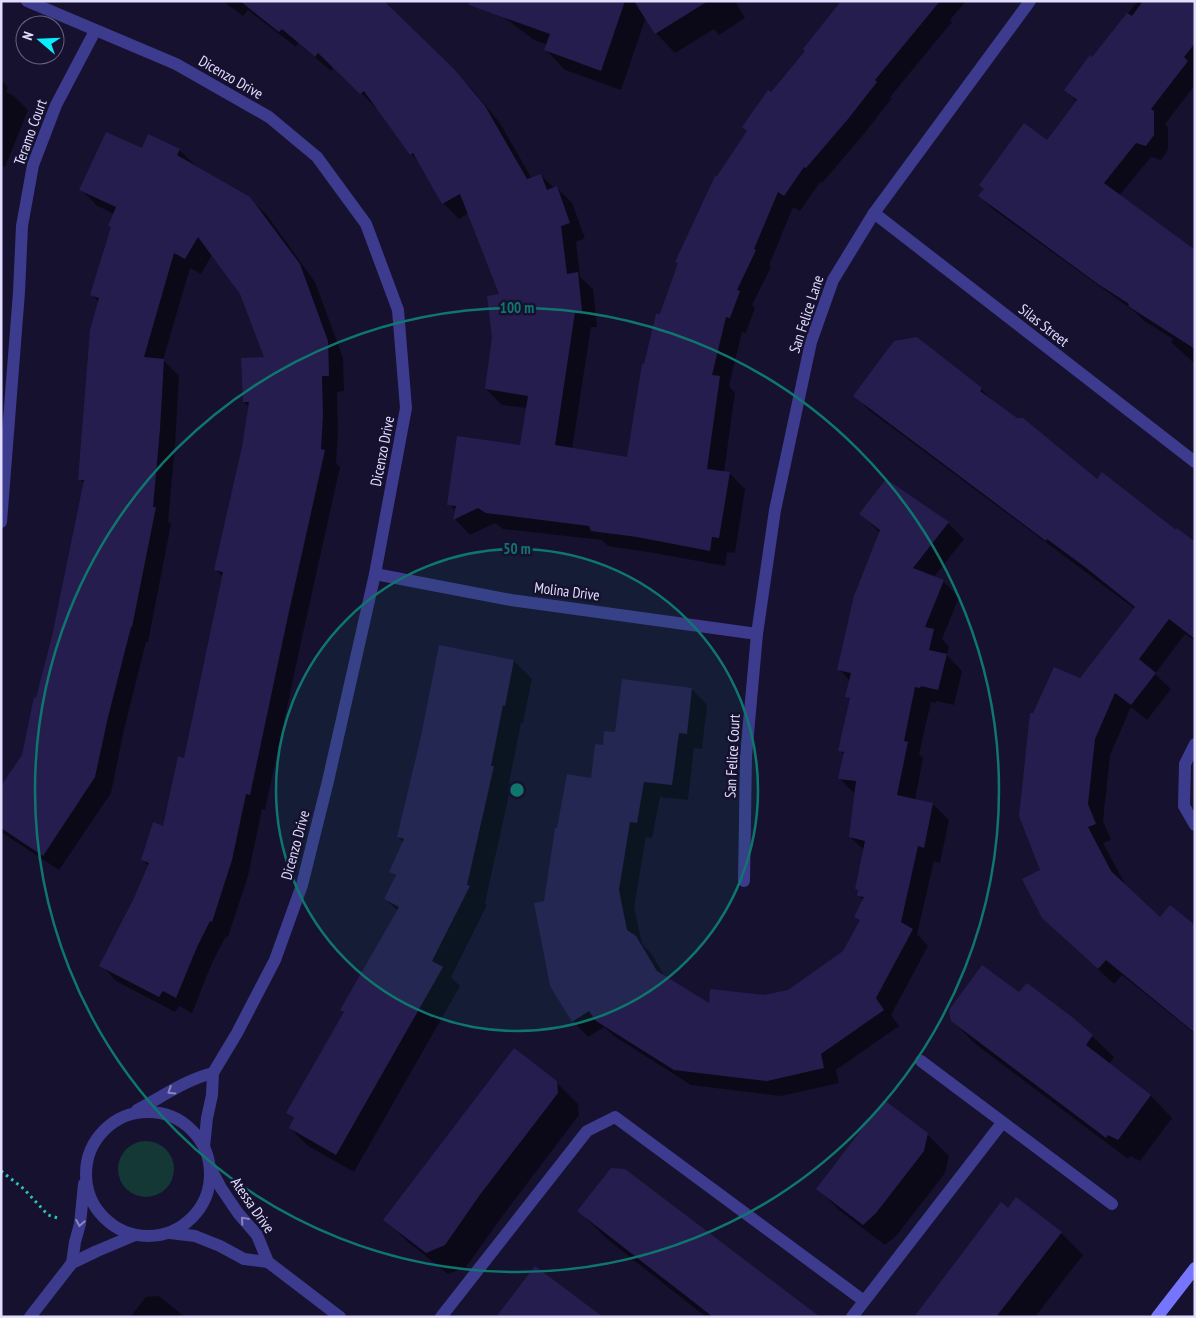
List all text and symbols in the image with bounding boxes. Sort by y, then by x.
north arrow [15,15,65,65]
text: N [18,29,37,42]
street label: Dicenzo Drive [195,51,267,103]
street label: Teramo Court [9,96,51,168]
street label: San Felice Lane [785,273,827,355]
text: 100 m [500,298,534,317]
street label: Silas Street [1015,300,1073,350]
street label: Dicenzo Drive [366,414,398,488]
text: 50 m [503,539,531,558]
street label: Molina Drive [533,578,601,604]
street label: San Felice Court [720,714,744,798]
centre of rings [508,781,526,799]
street label: Dicenzo Drive [277,808,313,882]
one-way arrow [168,1085,177,1095]
street label: Atessa Drive [227,1173,279,1237]
one-way arrow [241,1217,250,1226]
one-way arrow [75,1219,85,1228]

